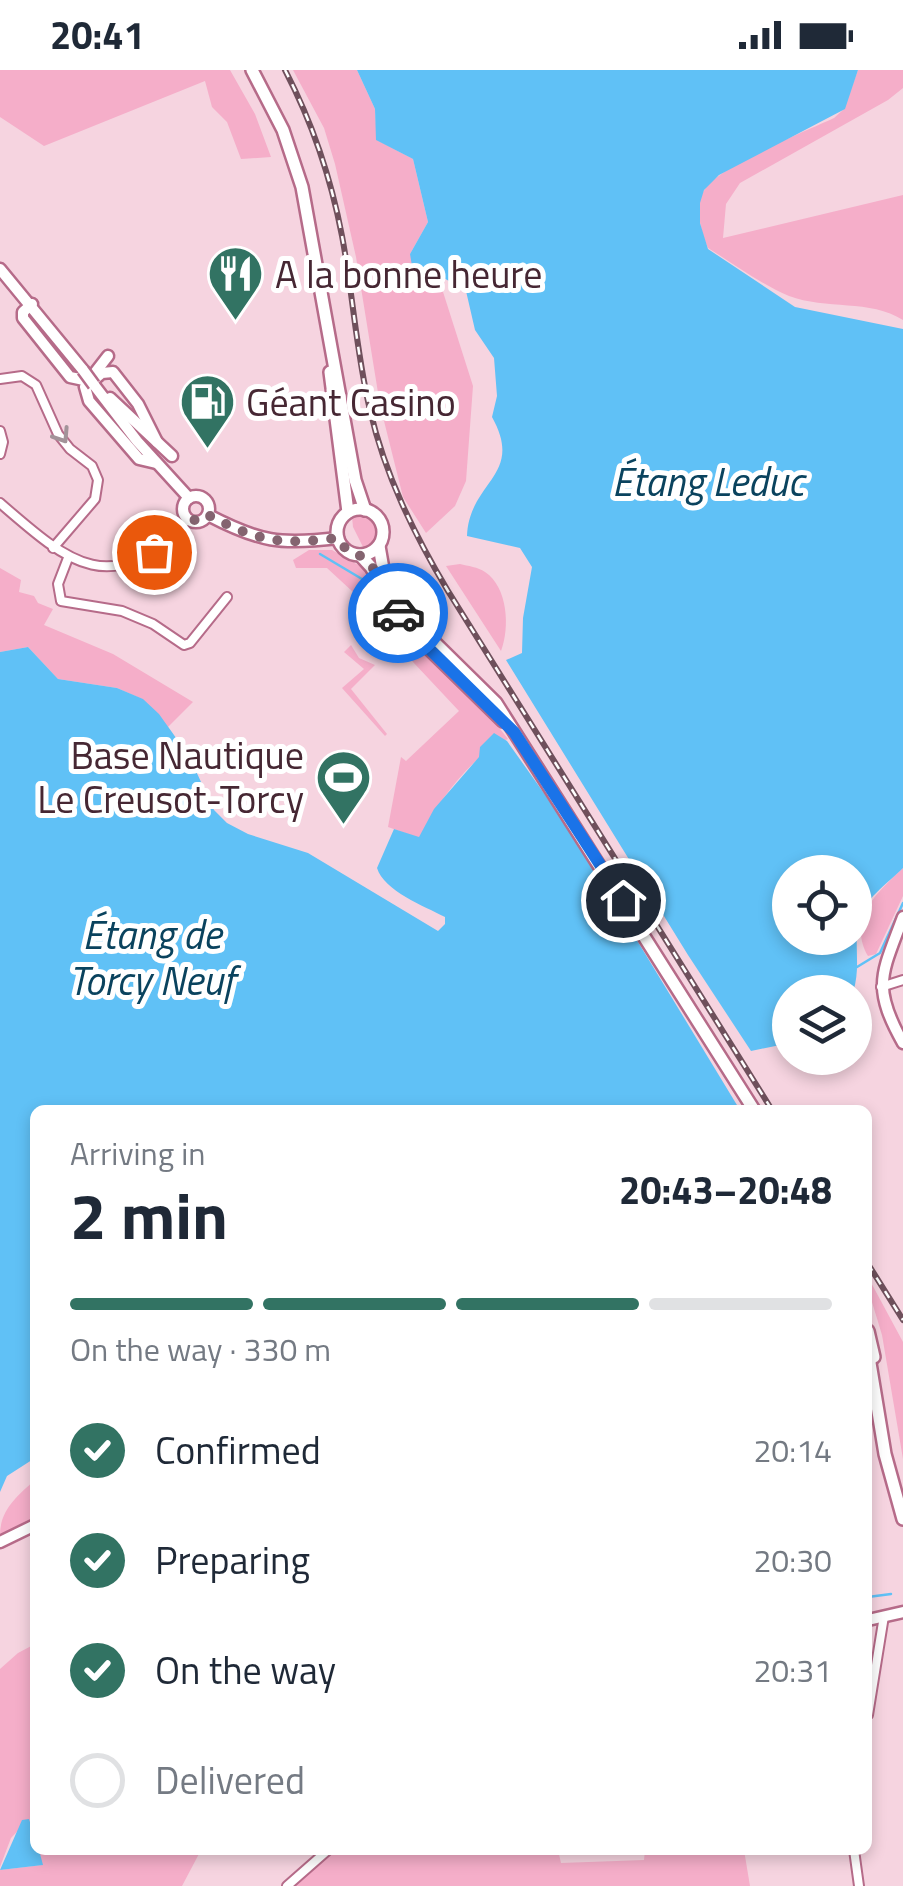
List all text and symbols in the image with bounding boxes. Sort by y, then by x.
text: 20:41 [50,6,145,64]
restaurant icon: A la bonne heure [206,244,266,323]
place label: A la bonne heure [275,245,542,303]
fuel station icon: Géant Casino [177,372,237,451]
place label: Géant Casino [246,373,456,431]
one-way arrow [50,426,69,444]
water label: Étang Leduc [612,451,808,512]
pin [112,510,197,595]
icon: bag [127,525,182,580]
courier [348,563,448,663]
icon: car [371,586,426,641]
place label: Base Nautique Le Creusot-Torcy [37,726,304,828]
sports icon: Base Nautique Le Creusot-Torcy [313,747,373,826]
map controls [772,855,872,1075]
button: locate [772,855,872,955]
pin [581,858,666,943]
icon: home [596,873,651,928]
water label: Étang de Torcy Neuf [69,904,242,1011]
button: layers [772,975,872,1075]
text: Arriving in [70,1129,206,1177]
text: 20:43–20:48 [619,1161,832,1219]
text: 2 min [70,1165,228,1264]
text: On the way · 330 m [70,1325,331,1373]
text: Confirmed [155,1421,321,1479]
icon: check [70,1423,125,1478]
text: 20:14 [753,1426,832,1474]
text: Preparing [155,1531,310,1589]
icon: check [70,1533,125,1588]
text: 20:30 [753,1536,832,1584]
text: On the way [155,1641,336,1699]
icon: check [70,1643,125,1698]
text: 20:31 [753,1646,832,1694]
text: Delivered [155,1751,305,1809]

